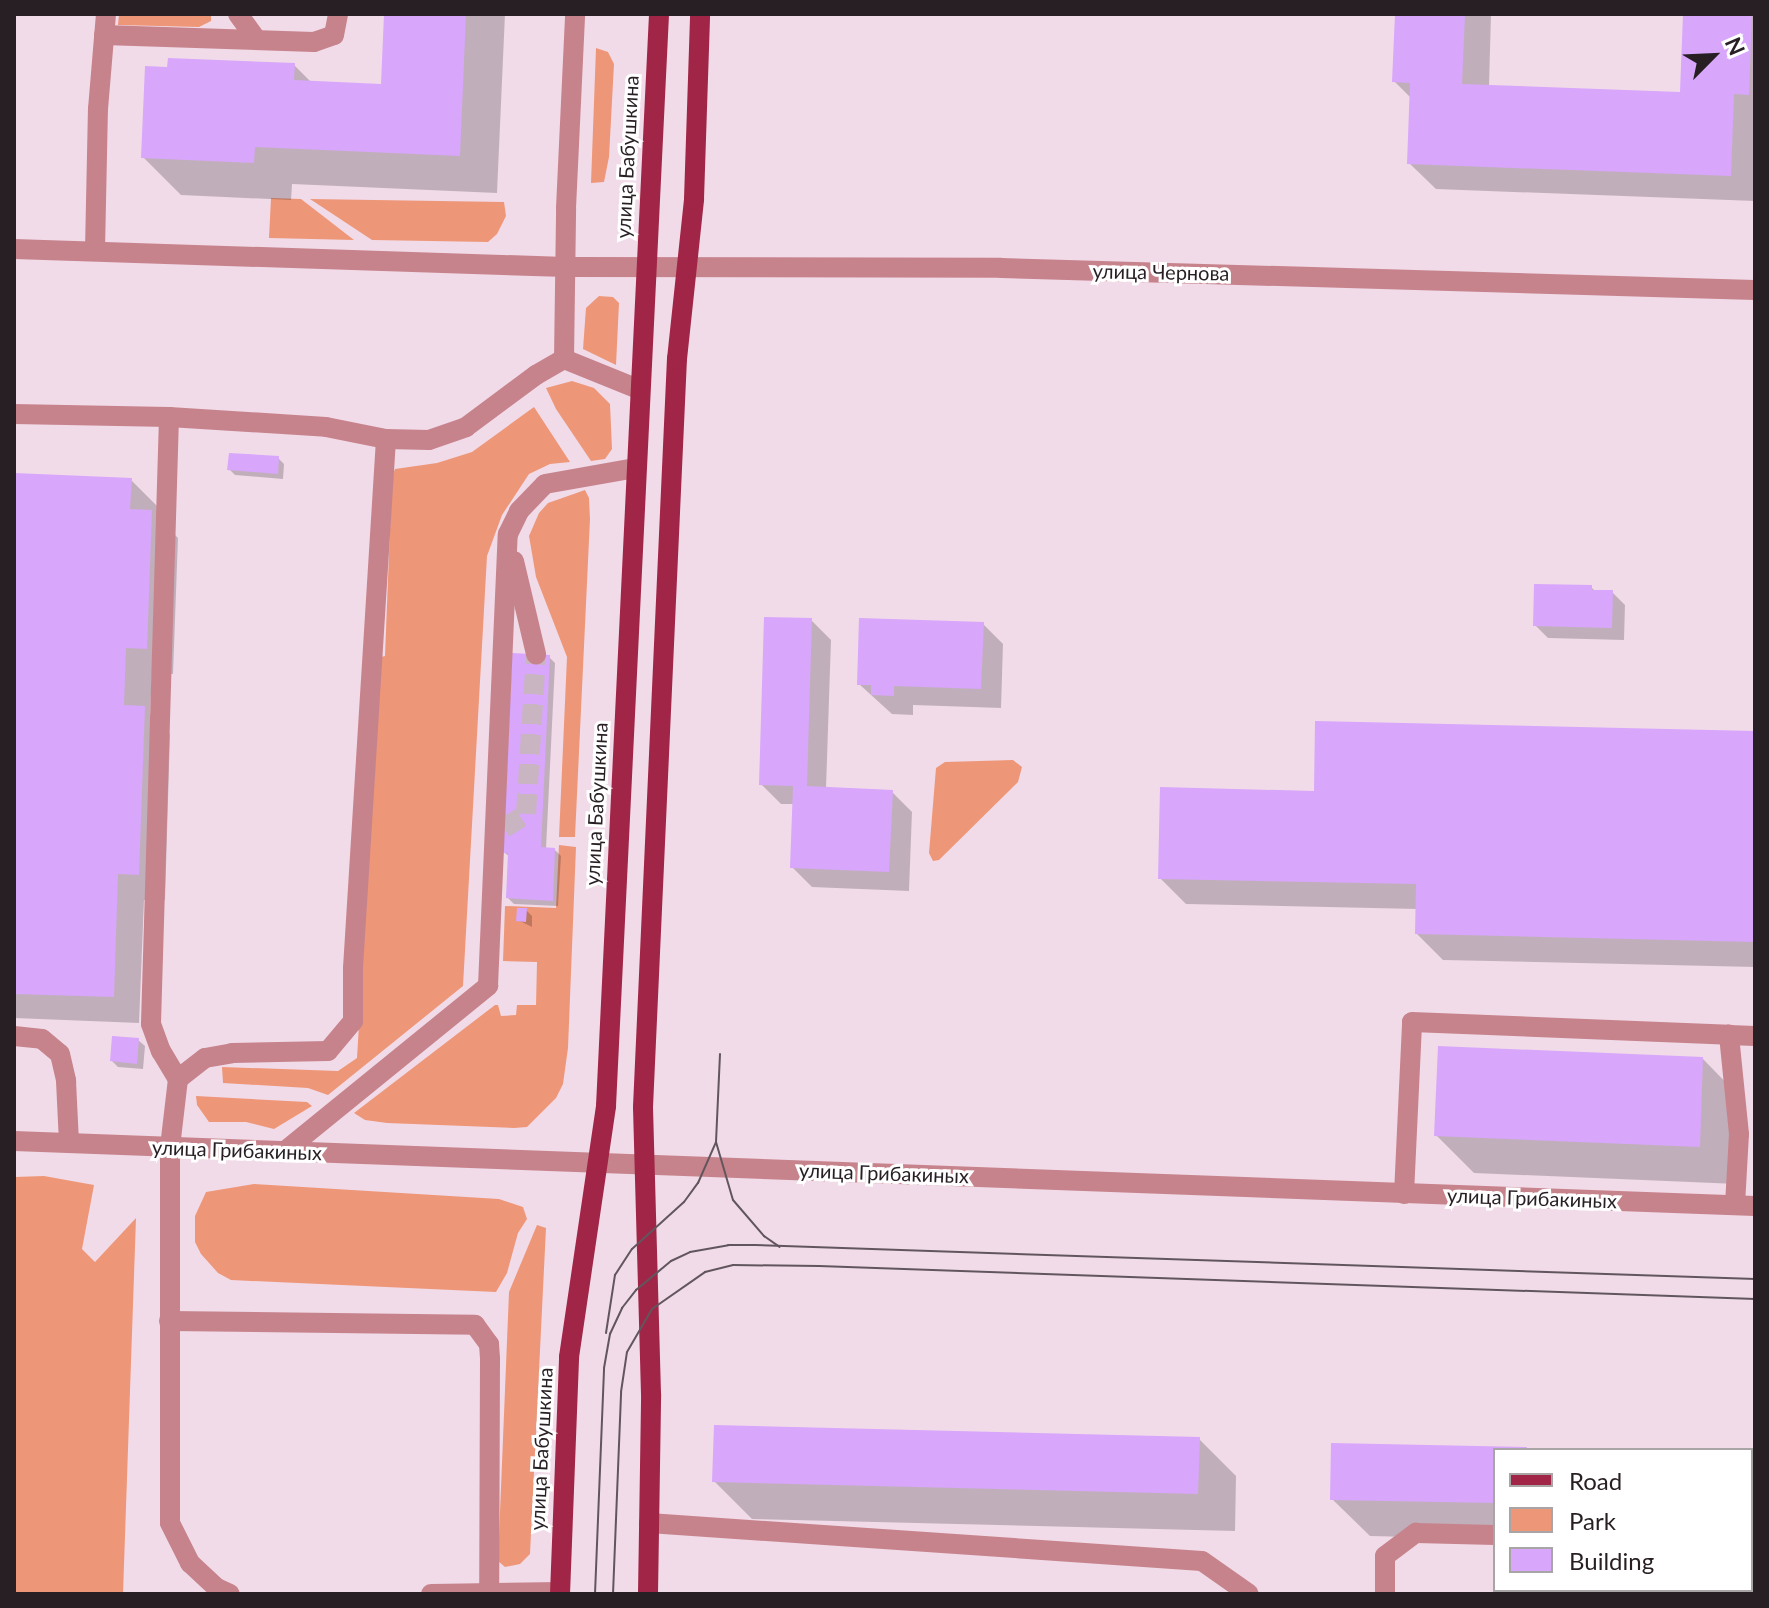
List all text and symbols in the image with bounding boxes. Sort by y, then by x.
north arrow [1673,16,1753,96]
text: N [1720,33,1751,59]
street label: улица Бабушкина [611,75,643,239]
street label: улица Чернова [1092,259,1230,285]
street label: улица Бабушкина [580,722,612,886]
street label: улица Грибакиных [152,1135,322,1165]
street label: улица Грибакиных [799,1158,969,1188]
street label: улица Грибакиных [1447,1183,1617,1213]
street label: улица Бабушкина [525,1367,557,1531]
legend [1493,1448,1753,1592]
text: Road [1569,1466,1622,1495]
text: Park [1569,1506,1616,1535]
text: Building [1569,1546,1654,1575]

